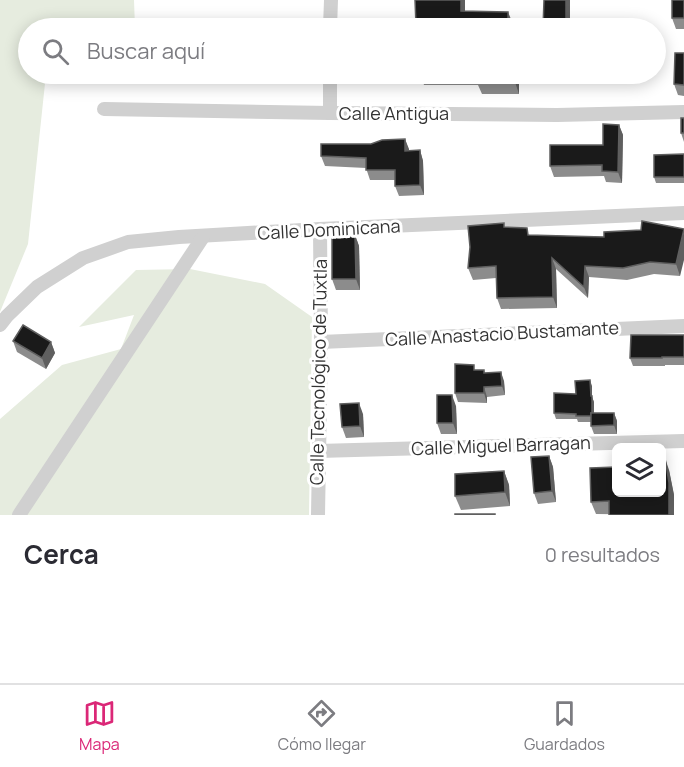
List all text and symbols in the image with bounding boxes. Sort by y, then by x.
search box [18,18,666,84]
icon: search [39,35,72,68]
text: Buscar aquí [87,36,205,66]
street label: Calle Antigua [339,101,449,125]
street label: Calle Dominicana [257,213,401,245]
street label: Calle Tecnológico de Tuxtla [304,259,332,485]
street label: Calle Anastacio Bustamante [384,315,619,351]
street label: Calle Miguel Barragan [411,430,591,460]
map controls [612,443,666,497]
button: layers [612,443,666,497]
text: Cerca [24,536,99,572]
text: 0 resultados [545,541,660,568]
tab: Mapa [79,697,120,755]
tab: Cómo llegar [278,697,366,755]
tab: Guardados [524,697,605,755]

